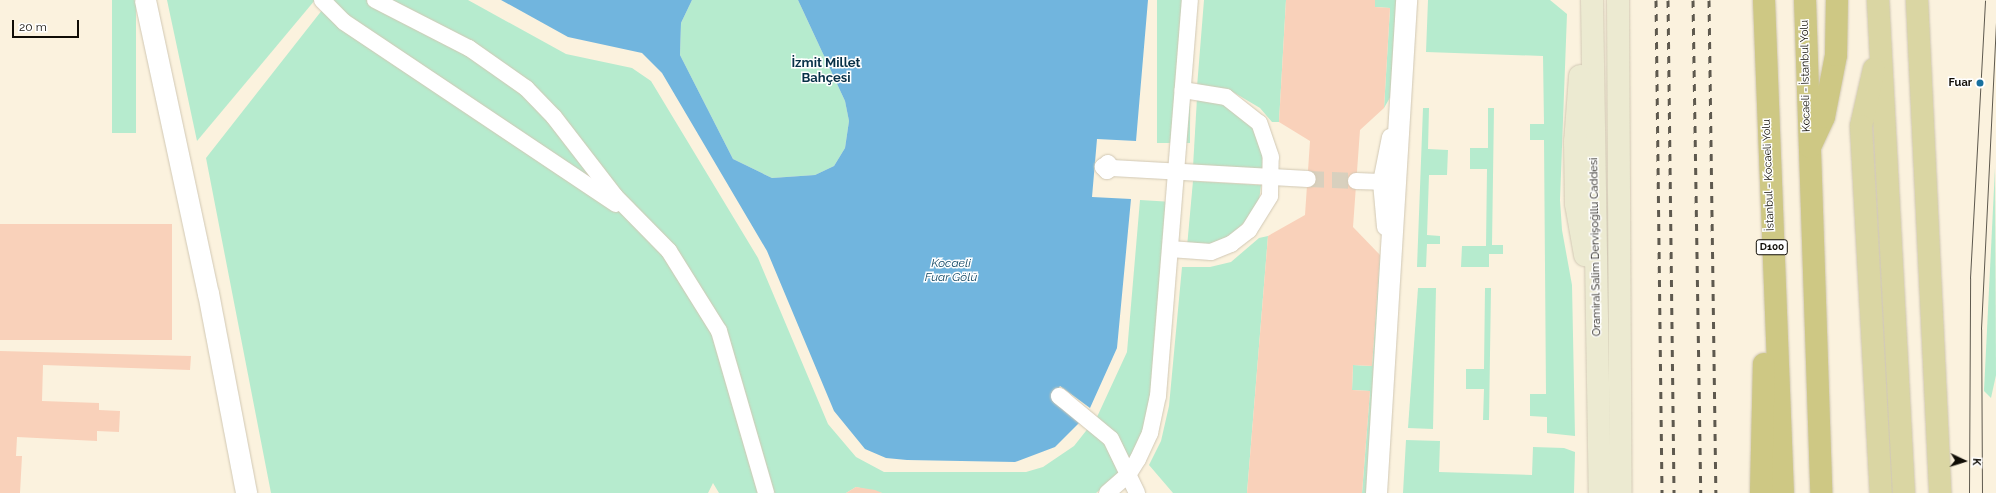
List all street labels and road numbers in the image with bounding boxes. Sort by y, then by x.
street label: Kocaeli - İstanbul Yolu [1798,19,1814,133]
street label: İstanbul - Kocaeli Yolu [1760,118,1778,232]
street label: Oramiral Salim Dervişoğllu Caddesi [1588,157,1604,337]
road number: D100 [1755,239,1789,255]

